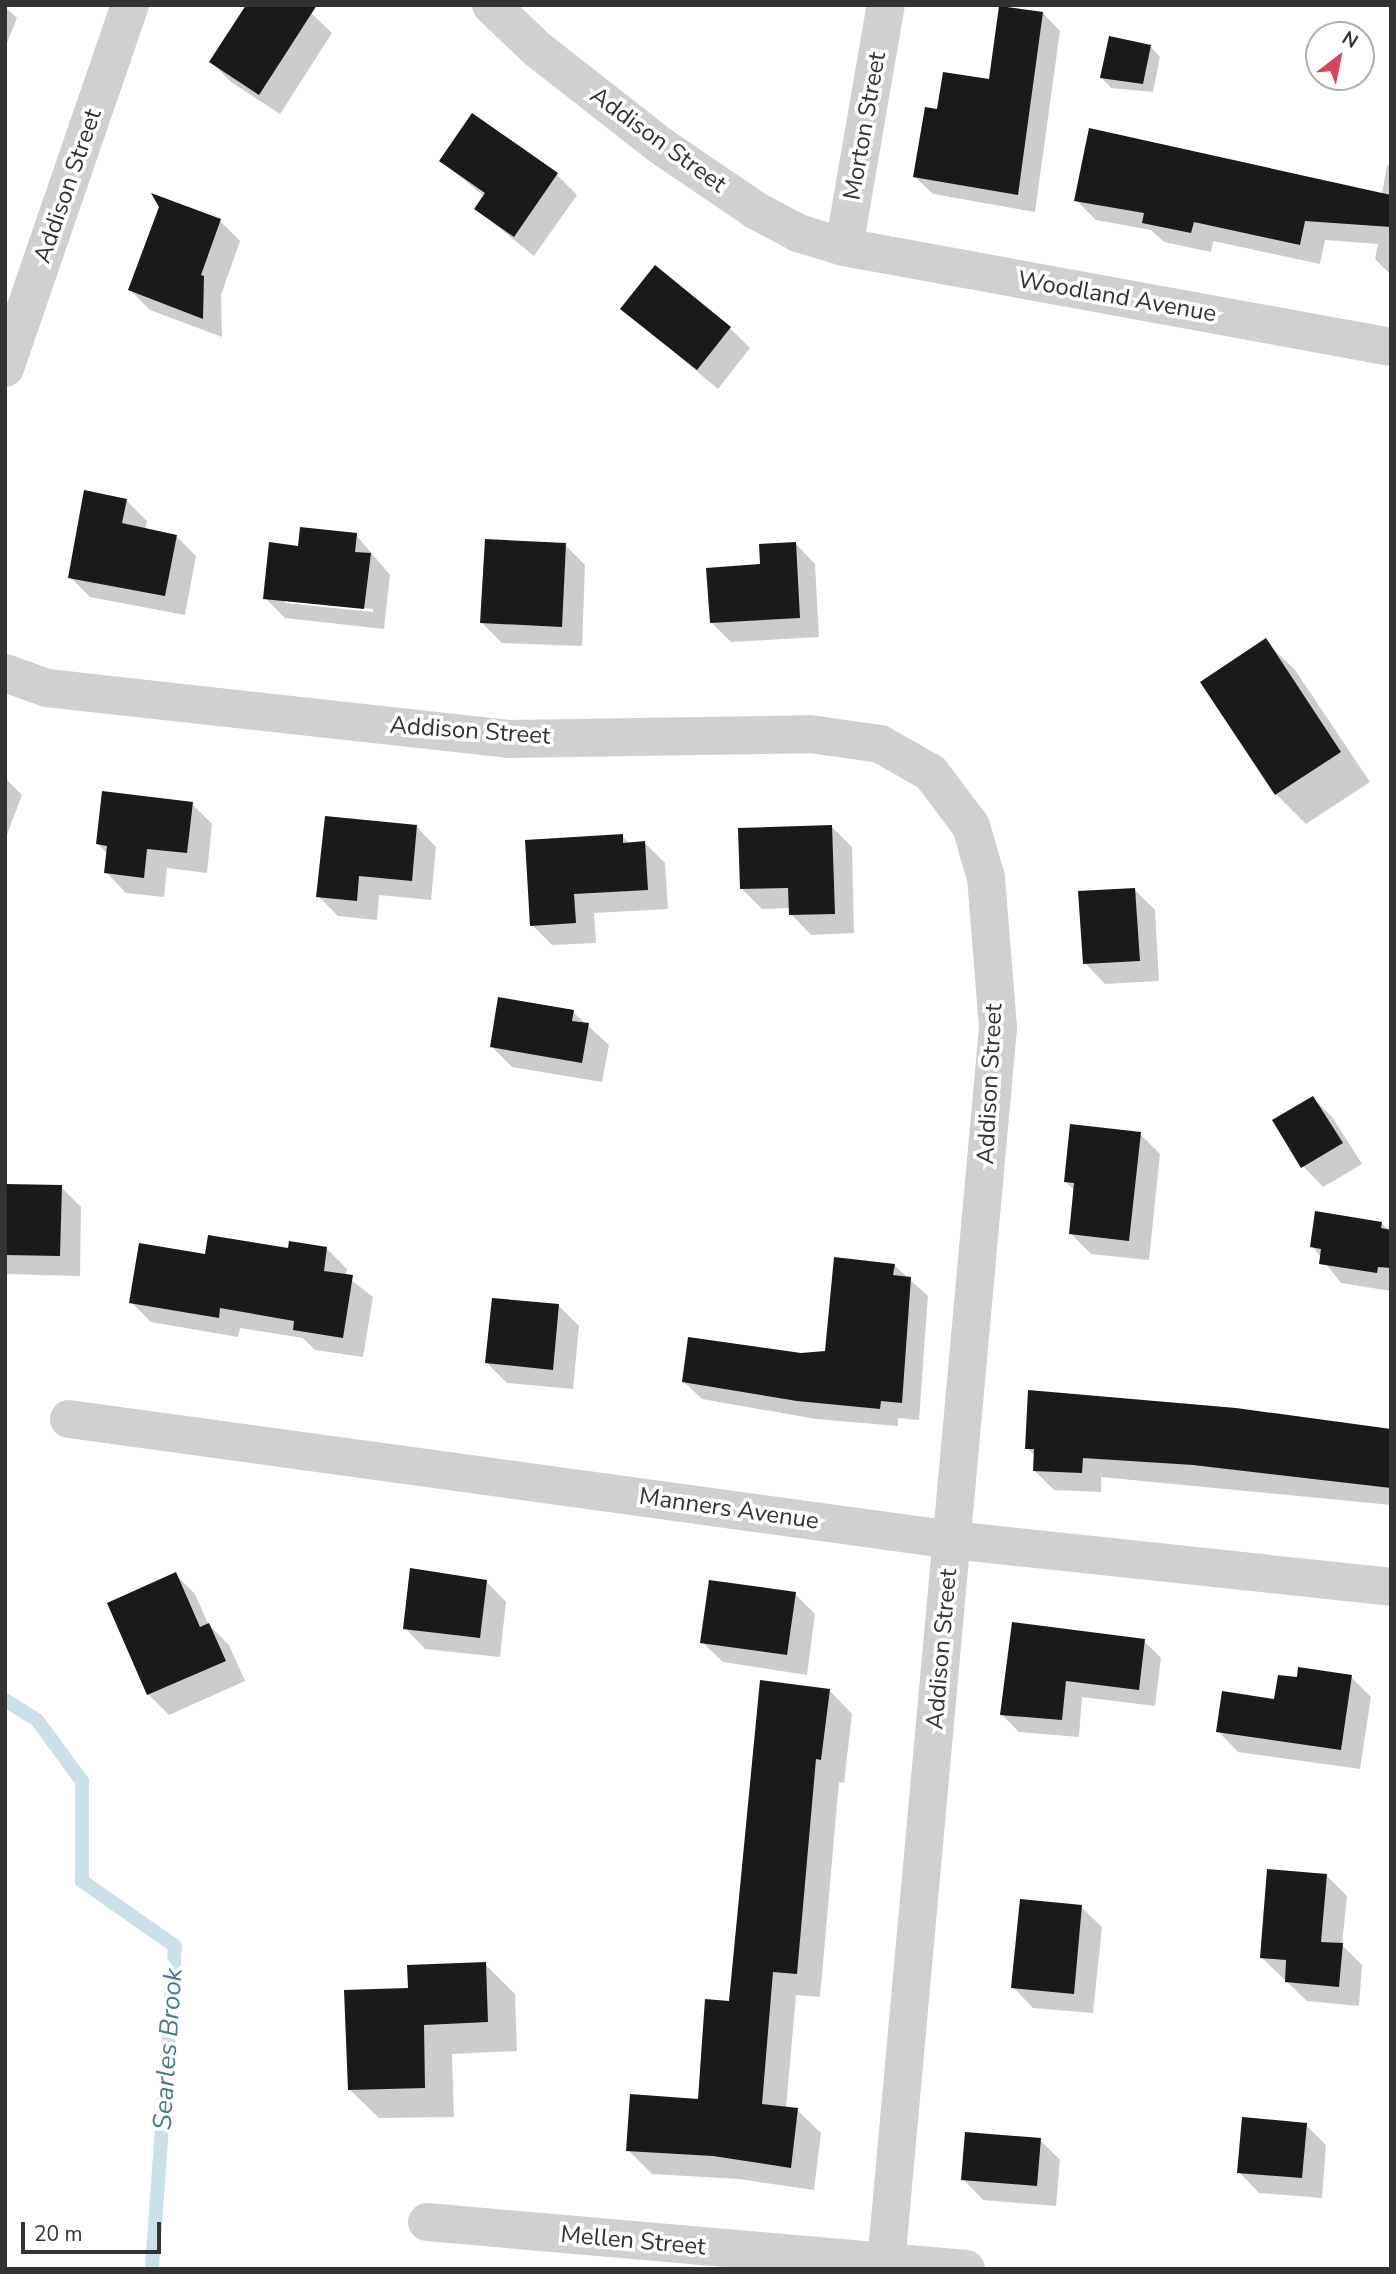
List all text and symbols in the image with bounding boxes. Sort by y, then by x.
north arrow [1305,21,1375,91]
text: N [1337,25,1363,55]
street label: Morton Street [838,50,892,202]
street label: Addison Street [584,81,732,199]
street label: Addison Street [28,105,108,267]
street label: Woodland Avenue [1016,265,1218,329]
street label: Addison Street [389,711,551,751]
street label: Addison Street [971,1003,1009,1165]
street label: Manners Avenue [637,1482,821,1536]
street label: Addison Street [921,1568,963,1730]
water label: Searles Brook [147,1967,189,2131]
scale bar [24,2208,164,2252]
text: 20 m [34,2220,83,2248]
street label: Mellen Street [559,2220,707,2262]

